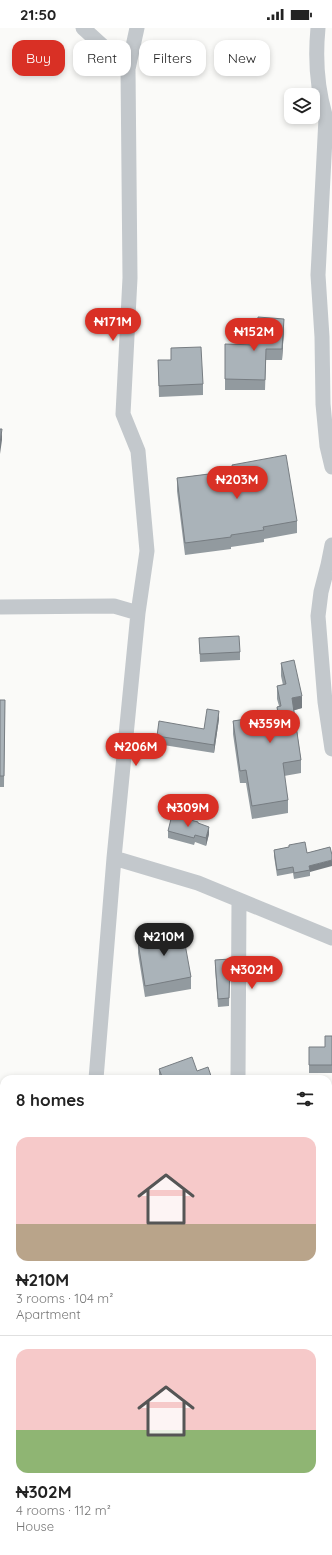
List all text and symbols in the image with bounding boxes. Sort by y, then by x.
text: 21:50 [20,5,56,24]
chip: Buy [12,40,65,76]
chip: Rent [73,40,131,76]
chip: Filters [139,40,206,76]
chip: New [214,40,270,76]
map controls [284,88,320,124]
button: layers [284,88,320,124]
pin: ₦171M [85,308,141,342]
text: ₦171M [94,313,132,329]
pin: ₦152M [226,318,282,352]
text: ₦152M [234,323,274,339]
pin: ₦203M [209,466,265,500]
text: ₦203M [216,471,258,487]
pin: ₦359M [242,710,298,744]
text: ₦359M [249,715,291,731]
pin: ₦206M [108,733,164,767]
text: ₦206M [115,738,157,754]
pin: ₦309M [160,794,216,828]
text: ₦309M [167,799,209,815]
pin: ₦210M [136,923,192,957]
text: ₦210M [144,928,184,944]
pin: ₦302M [224,956,280,990]
text: ₦302M [231,961,273,977]
icon: filters [294,1088,316,1110]
text: 8 homes [16,1089,85,1110]
icon: home [130,1163,202,1235]
text: ₦210M [16,1269,69,1290]
text: 3 rooms · 104 m² [16,1290,113,1306]
text: Apartment [16,1306,81,1322]
icon: home [130,1375,202,1447]
text: ₦302M [16,1481,72,1502]
text: 4 rooms · 112 m² [16,1502,111,1518]
text: House [16,1518,54,1534]

